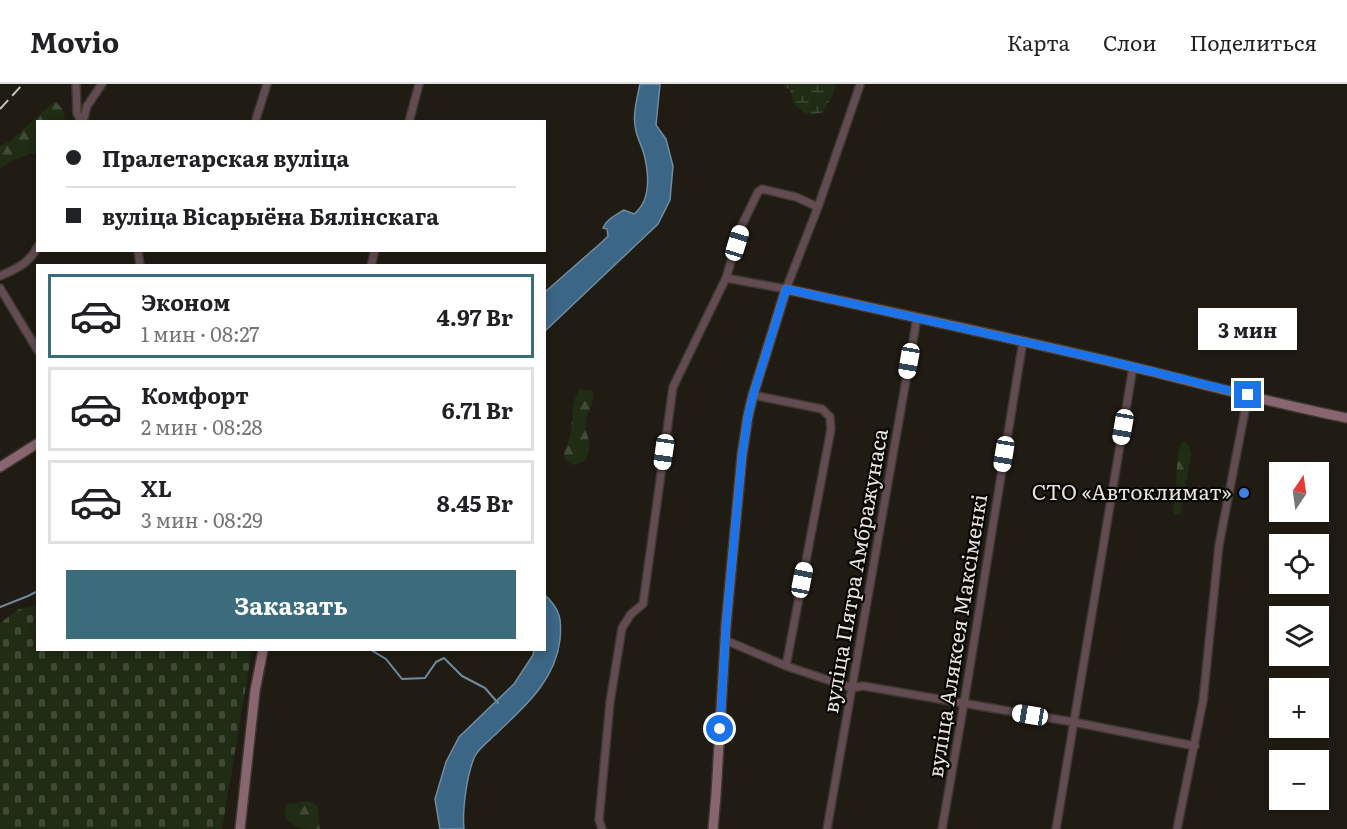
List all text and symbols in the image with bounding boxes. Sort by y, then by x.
text: Movio [30,20,119,62]
text: Карта [1007,26,1070,57]
text: Слои [1103,26,1157,57]
text: Поделиться [1190,26,1317,57]
text: Пралетарская вуліца [102,141,349,174]
text: вуліца Вісарыёна Бялінскага [102,199,439,232]
car [723,223,751,263]
text: Эконом [141,285,230,318]
icon: car [69,289,123,343]
text: 4.97 Br [437,300,513,333]
callout: 3 мин [1198,308,1298,350]
text: 3 мин [1218,314,1277,344]
text: 1 мин · 08:27 [141,318,259,348]
car [897,342,921,380]
text: Комфорт [141,378,249,411]
route end [1234,381,1261,408]
icon: car [69,382,123,436]
text: 6.71 Br [442,393,513,426]
car [1111,408,1135,446]
text: 2 мин · 08:28 [141,411,263,441]
street label: вуліца Пятра Амбражунаса [813,425,894,715]
car [653,433,675,471]
car [992,435,1016,473]
north arrow [1269,462,1329,522]
map controls [1269,462,1329,810]
text: XL [141,471,172,504]
icon: car [69,475,123,529]
place label: СТО «Автоклимат» [1032,475,1232,506]
text: 8.45 Br [437,486,513,519]
marker: СТО «Автоклимат» [1237,486,1251,500]
street label: вуліца Аляксея Максіменкі [918,492,993,779]
text: 3 мин · 08:29 [141,504,263,534]
button: locate [1269,534,1329,594]
car [790,561,814,599]
button: Заказать [66,570,516,639]
button: layers [1269,606,1329,666]
button: + [1269,678,1329,738]
car [1011,703,1049,727]
route start [706,715,733,742]
button: − [1269,750,1329,810]

